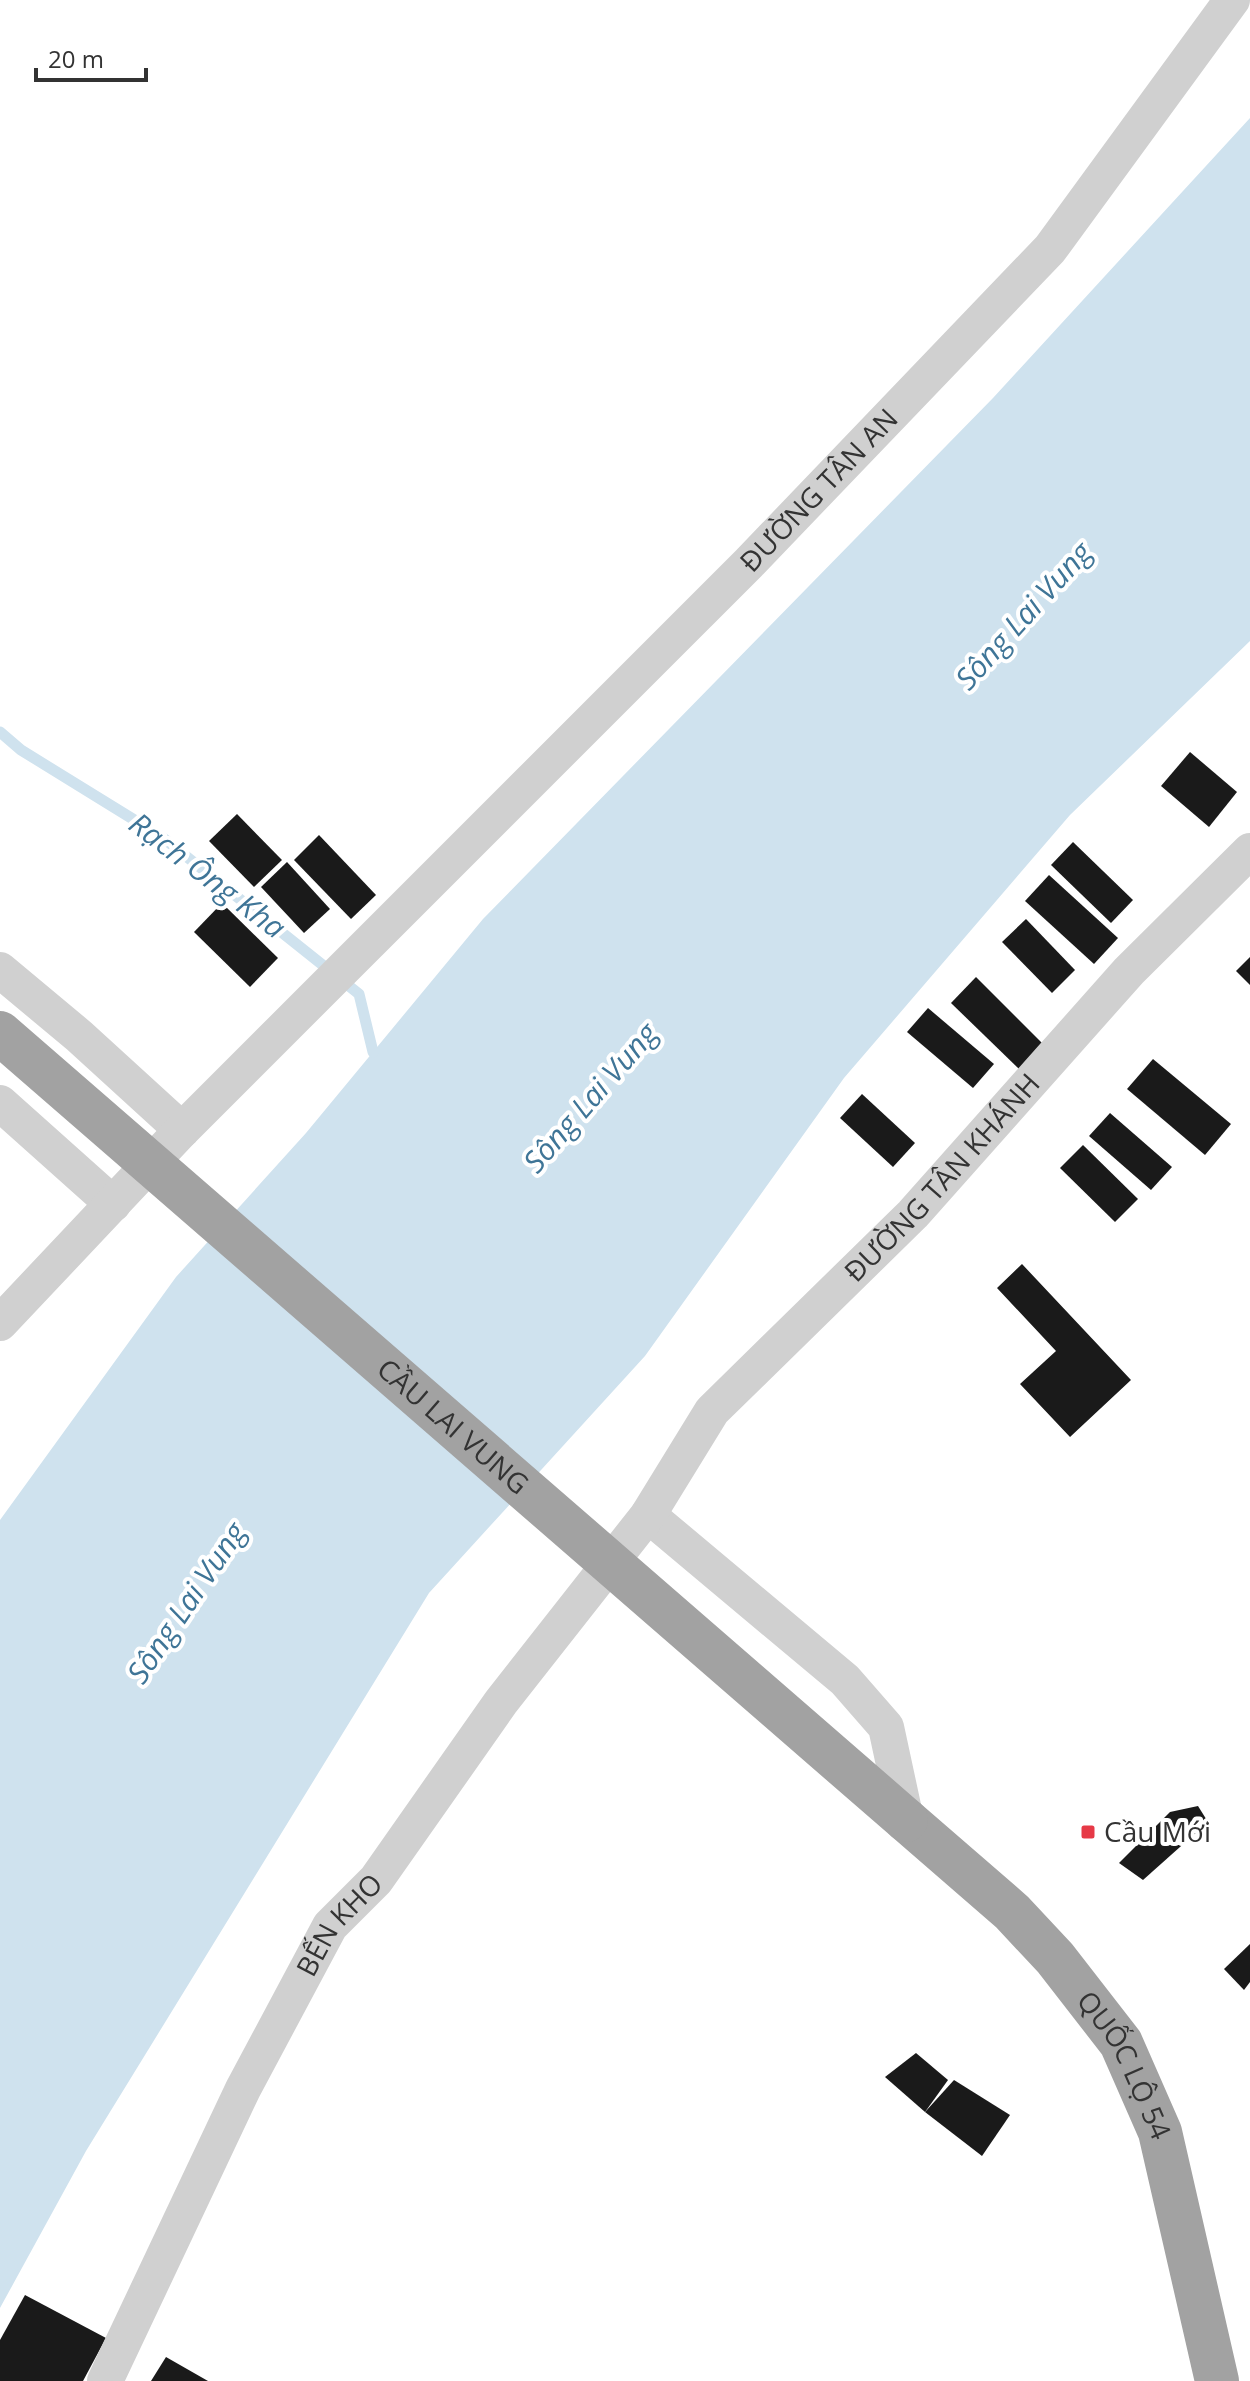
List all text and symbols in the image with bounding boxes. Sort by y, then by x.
scale bar [36,32,146,82]
text: 20 m [48,42,104,75]
street label: ĐƯỜNG TÂN AN [731,400,905,579]
water label: Sông Lai Vung [945,531,1101,698]
water label: Rạch Ông Kha [121,802,295,947]
water label: Sông Lai Vung [513,1012,667,1181]
street label: ĐƯỜNG TÂN KHÁNH [835,1065,1047,1289]
street label: CẦU LAI VUNG [370,1349,537,1502]
water label: Sông Lai Vung [117,1512,256,1691]
place label: Cầu Mới [1104,1812,1211,1850]
marker: Cầu Mới [1079,1823,1097,1841]
street label: BẾN KHO [287,1864,390,1983]
street label: QUỐC LỘ 54 [1069,1982,1181,2145]

